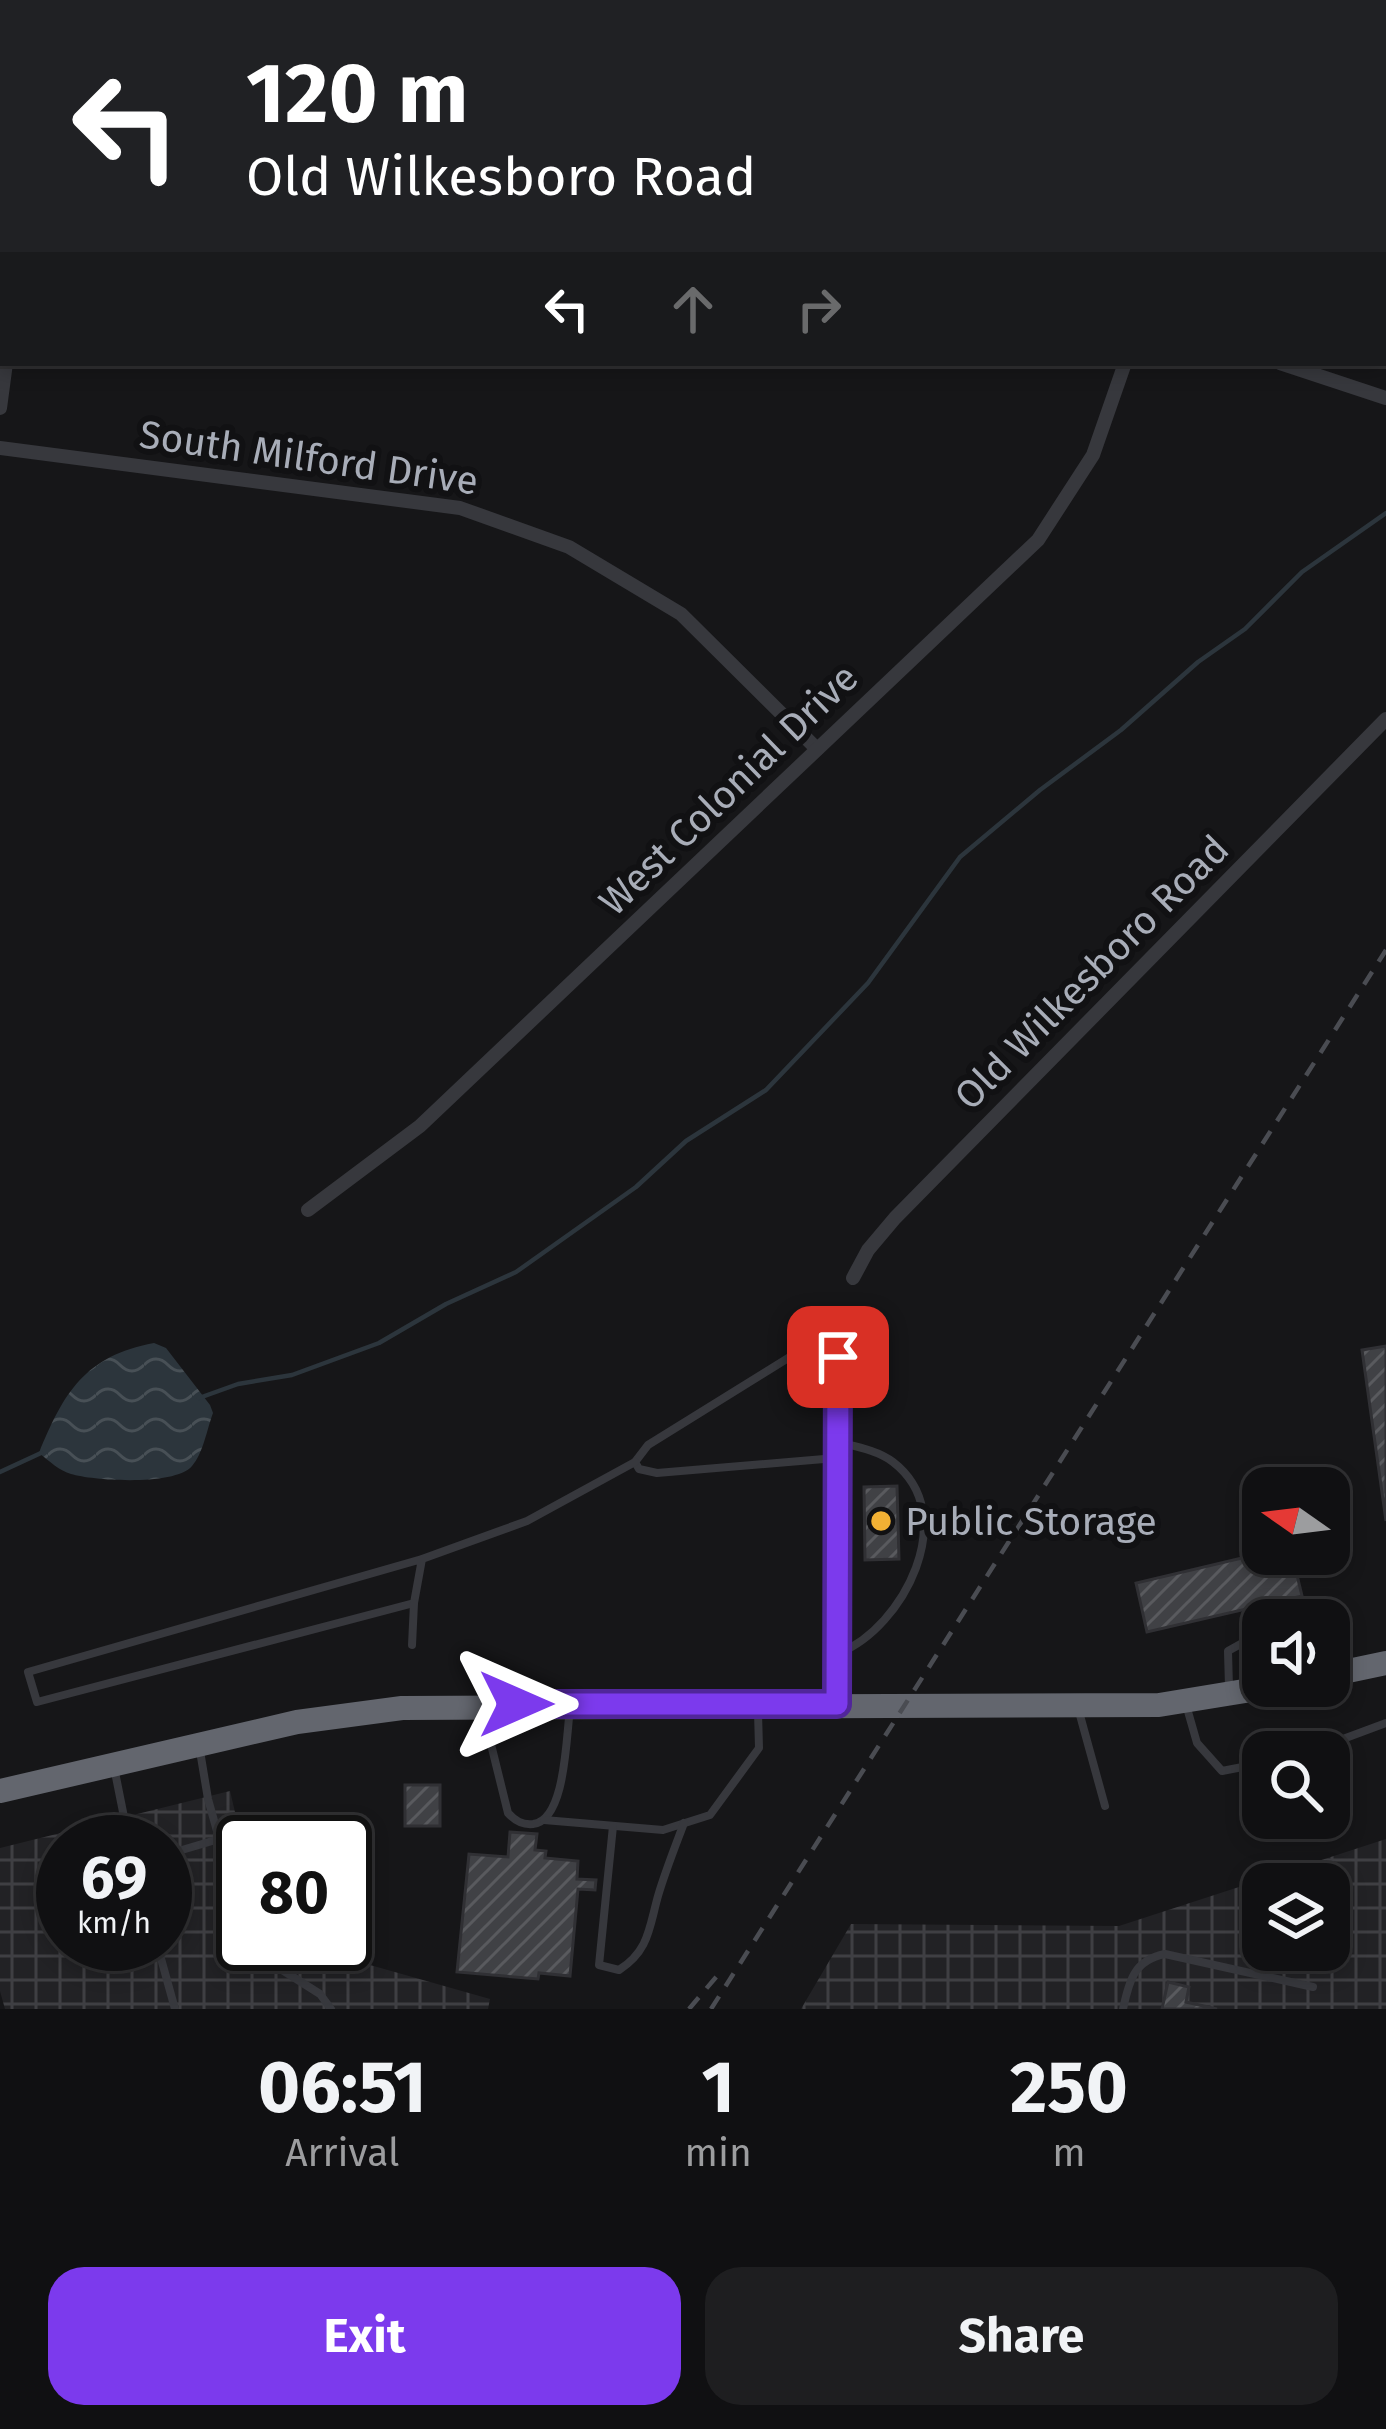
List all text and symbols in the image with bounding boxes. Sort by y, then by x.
text: 120 m [246,43,468,144]
icon: left [48,48,204,204]
text: Old Wilkesboro Road [246,145,756,209]
icon: left [534,276,600,342]
icon: ahead [660,276,726,342]
icon: right [786,276,852,342]
street label: South Milford Drive [137,411,481,505]
street label: West Colonial Drive [590,655,867,925]
street label: Old Wilkesboro Road [945,826,1238,1119]
pin [787,1306,889,1408]
icon: arrive [805,1324,871,1390]
north arrow [1242,1467,1350,1575]
map controls [1242,1467,1350,1971]
place label: Public Storage [905,1499,1157,1545]
marker: Public Storage [868,1508,894,1534]
button: sound [1242,1599,1350,1707]
position arrow [453,1641,579,1767]
button: search [1242,1731,1350,1839]
speed limit sign: 80 [216,1815,372,1971]
text: 69 [81,1842,147,1914]
button: layers [1242,1863,1350,1971]
text: km/h [77,1905,151,1941]
text: 06:51 [258,2045,427,2131]
text: 1 [702,2045,735,2131]
text: 250 [1010,2045,1128,2131]
text: Arrival [285,2130,399,2176]
text: min [685,2130,752,2176]
text: m [1052,2130,1086,2176]
button: Exit [48,2267,681,2405]
button: Share [705,2267,1338,2405]

